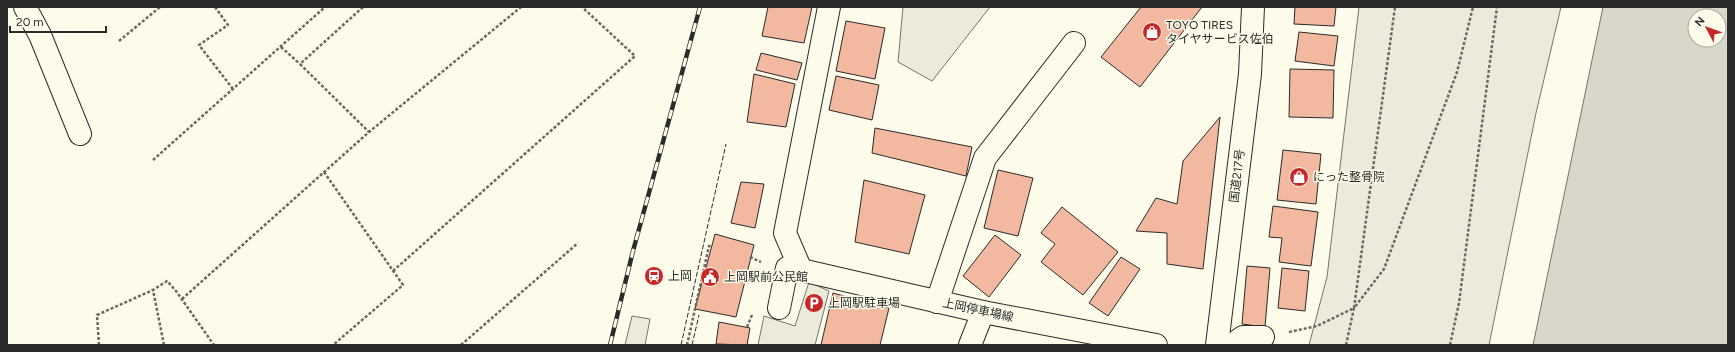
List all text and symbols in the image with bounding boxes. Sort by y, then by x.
scale bar [10,8,106,34]
north arrow [1687,8,1727,48]
text: N [1692,14,1708,29]
text: 20 m [16,15,44,29]
place label: TOYO TIRES タイヤサービス佐伯 [1166,18,1274,46]
shop icon: TOYO TIRES タイヤサービス佐伯 [1141,21,1163,43]
street label: 国道217号 [1227,148,1247,204]
shop icon: にった整骨院 [1288,166,1310,188]
place label: にった整骨院 [1313,170,1385,184]
station icon: 上岡 [643,265,665,287]
public building icon: 上岡駅前公民館 [699,266,721,288]
place label: 上岡 [668,269,692,283]
place label: 上岡駅前公民館 [724,270,808,284]
parking icon: 上岡駅駐車場 [803,292,825,314]
place label: 上岡駅駐車場 [828,296,900,310]
street label: 上岡停車場線 [941,296,1015,324]

